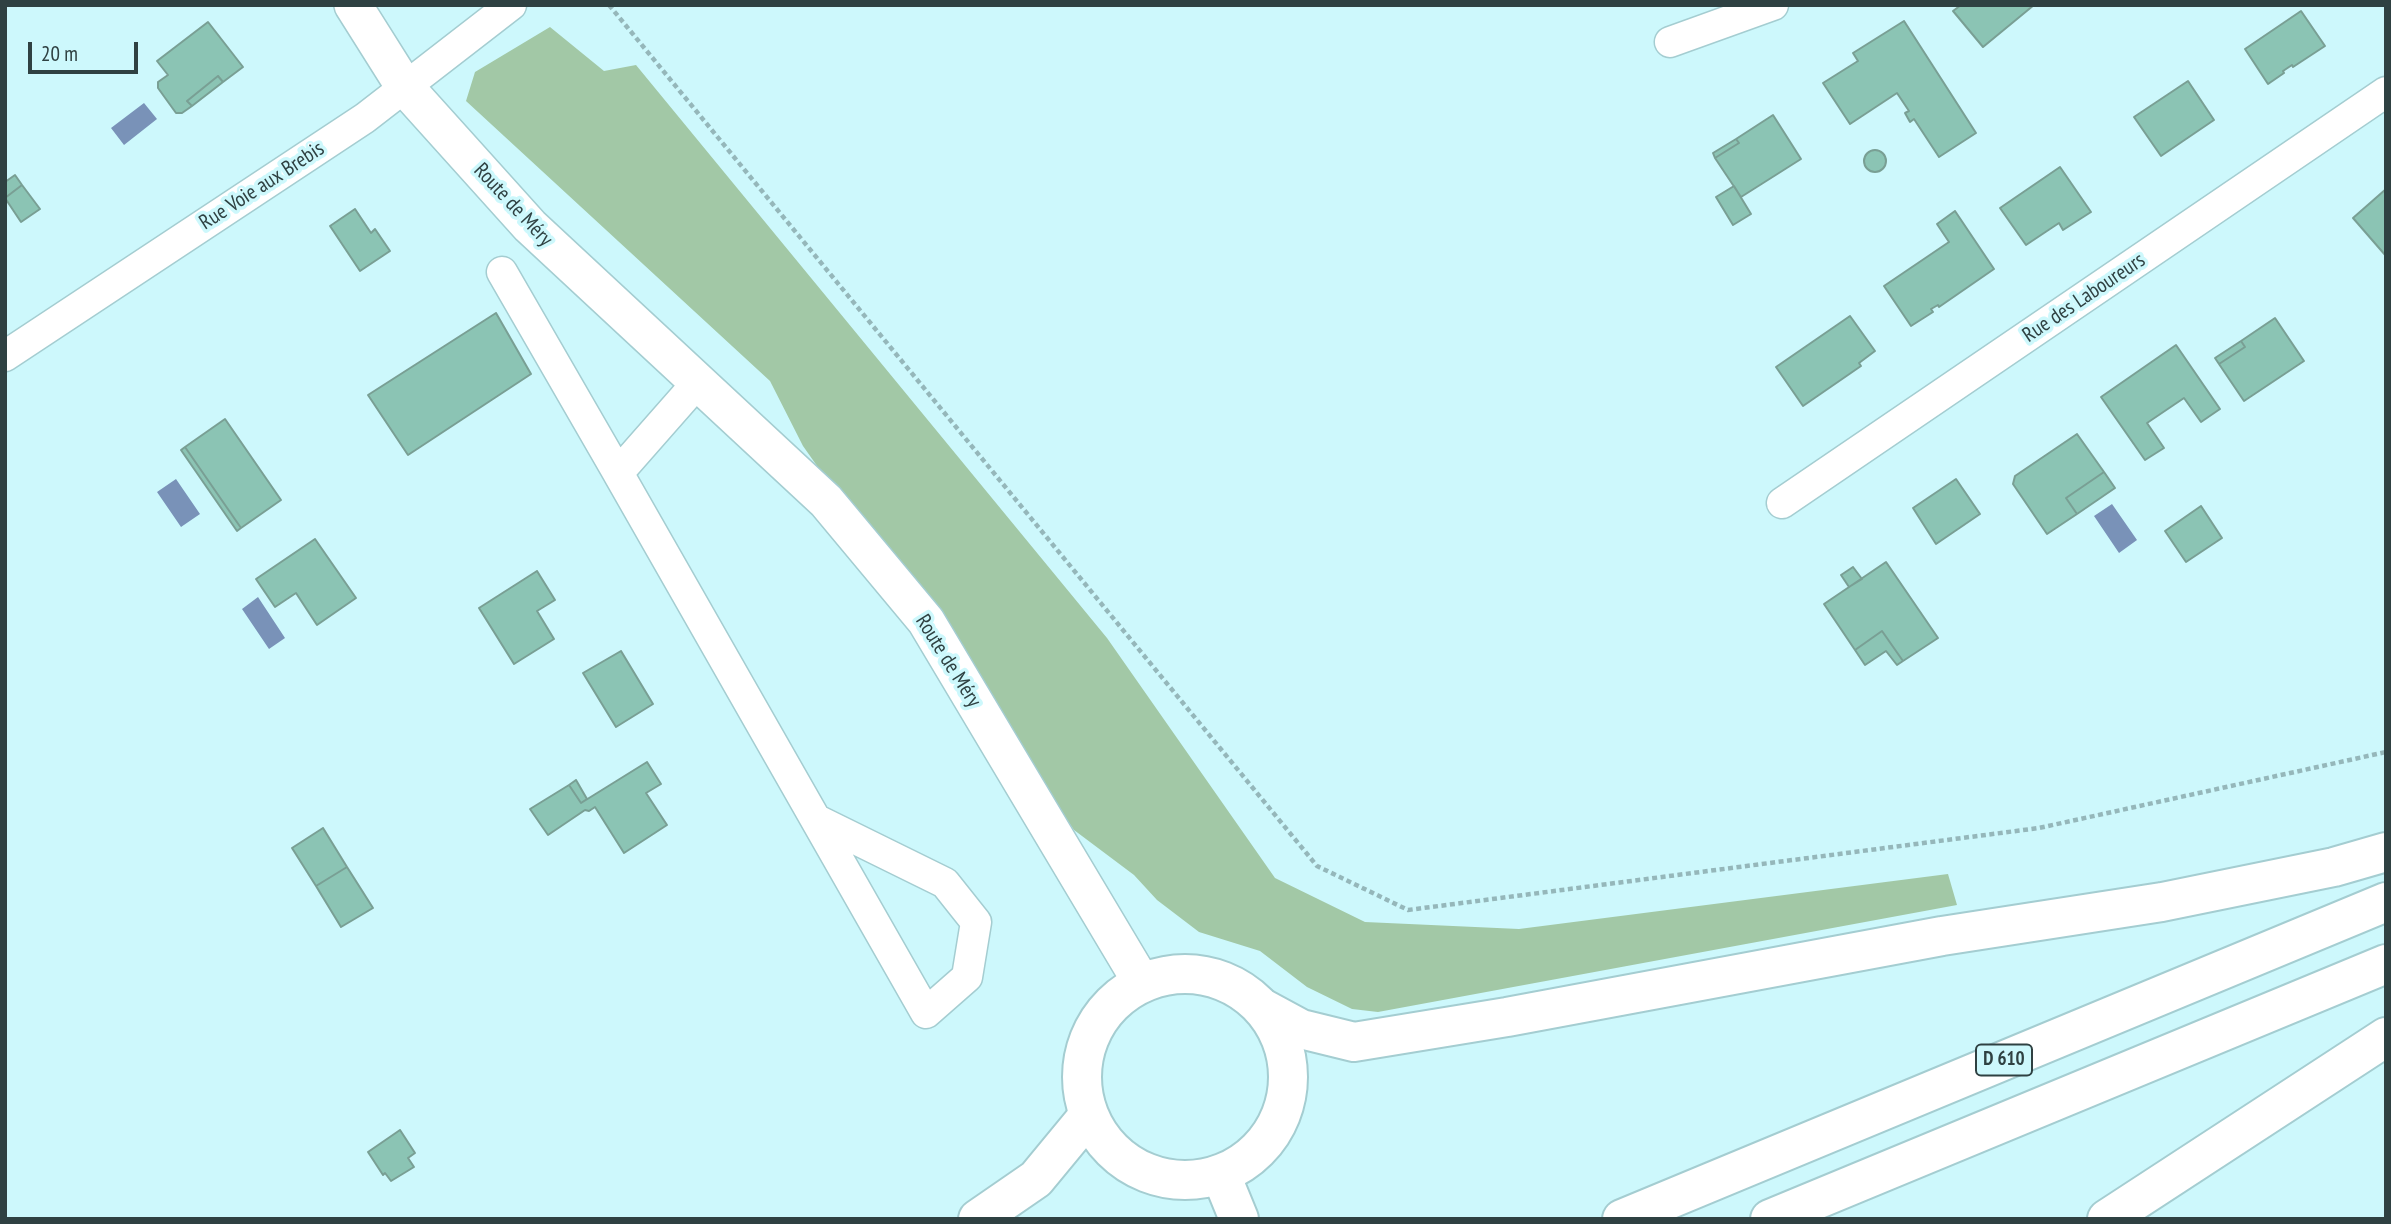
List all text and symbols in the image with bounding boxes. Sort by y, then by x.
scale bar [32,28,142,72]
text: 20 m [41,40,78,67]
street label: Rue Voie aux Brebis [195,136,329,236]
street label: Route de Méry [468,158,558,252]
street label: Rue des Laboureurs [2018,248,2150,348]
street label: Route de Méry [910,610,986,712]
road number: D 610 [1976,1044,2032,1076]

